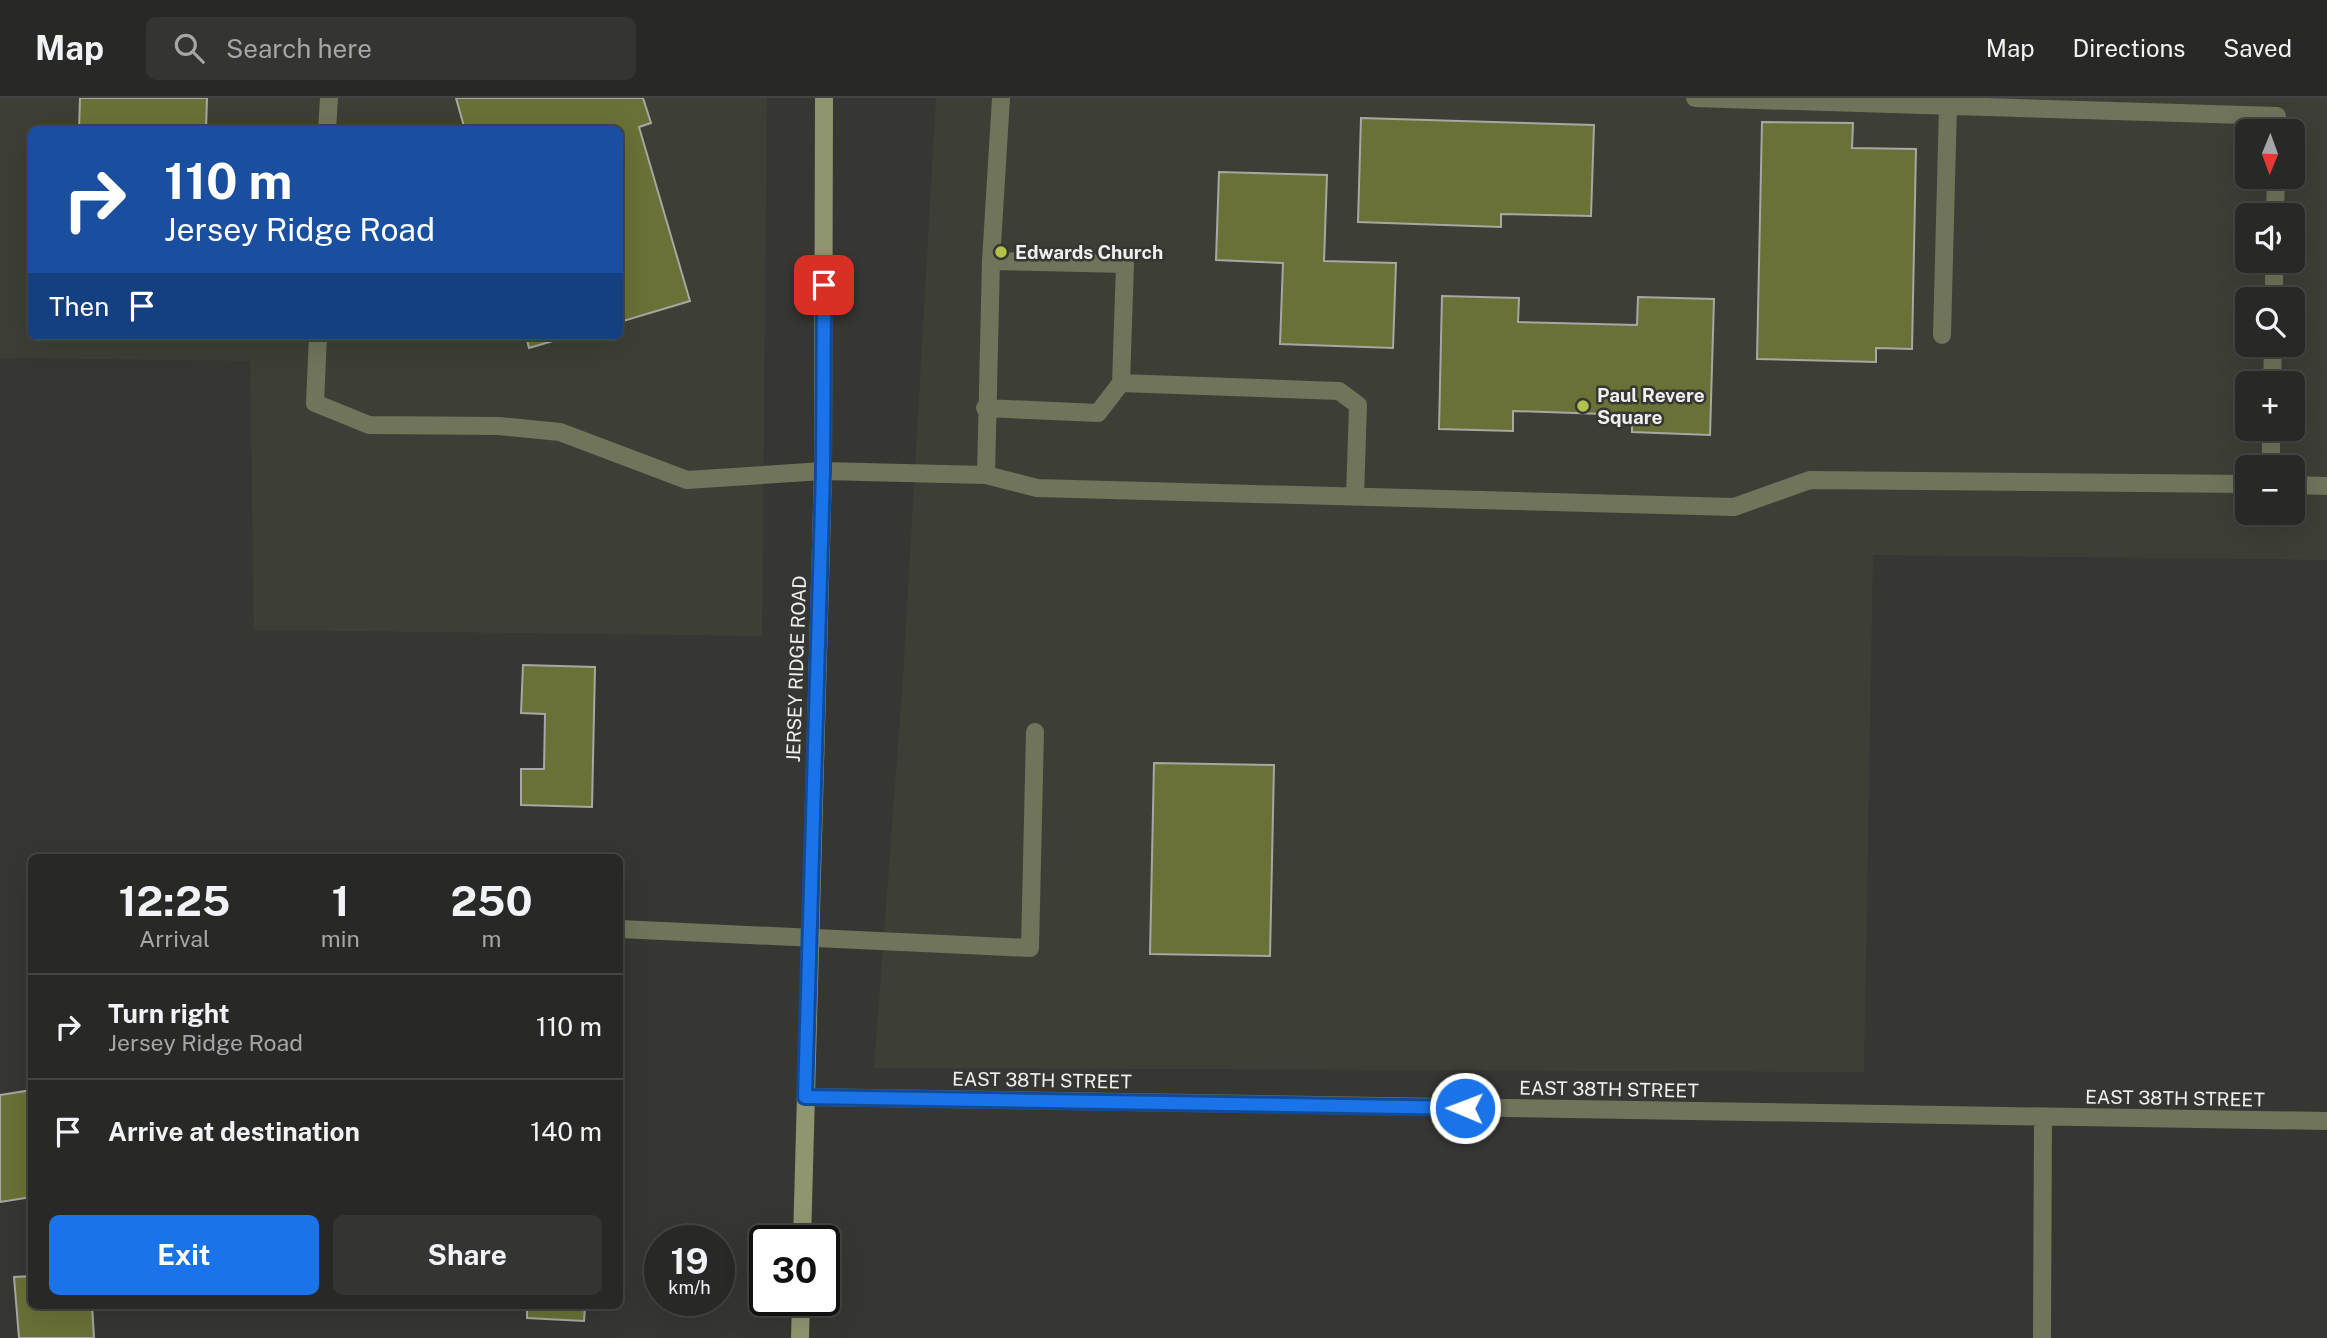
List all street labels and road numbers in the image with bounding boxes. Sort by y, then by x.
street label: JERSEY RIDGE ROAD [782,575,810,763]
street label: EAST 38TH STREET [952,1067,1132,1093]
street label: EAST 38TH STREET [1519,1076,1699,1102]
street label: EAST 38TH STREET [2085,1085,2265,1111]

